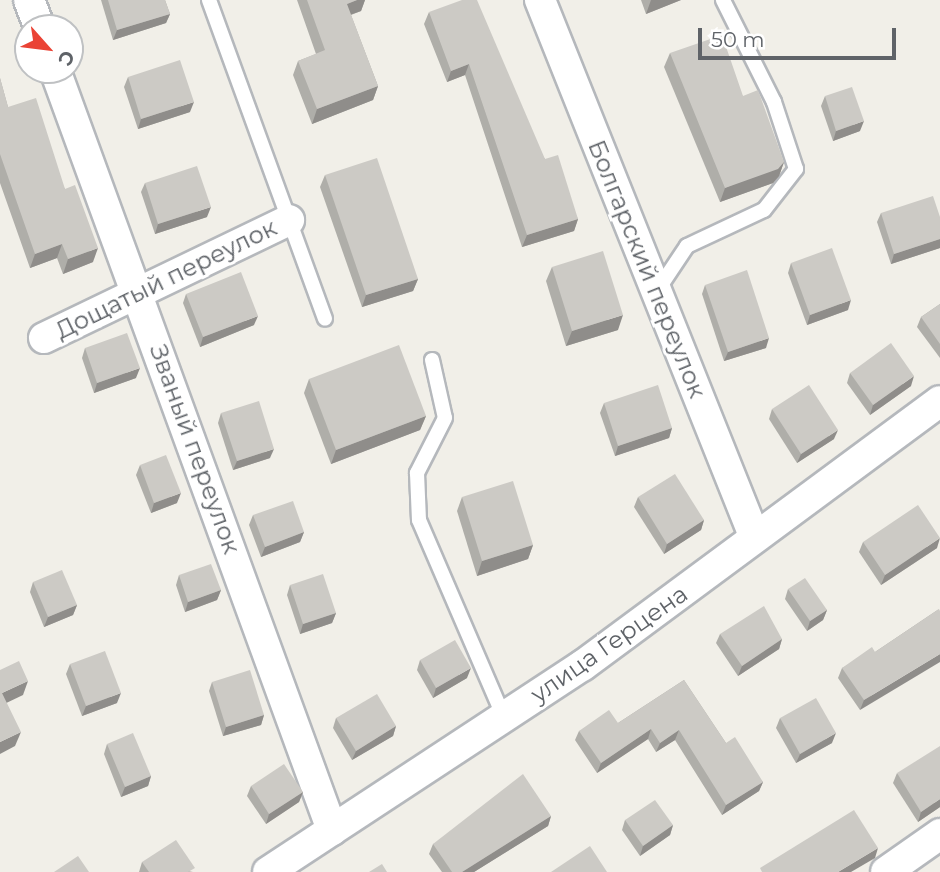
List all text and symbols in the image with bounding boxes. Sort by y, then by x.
north arrow [14,14,84,84]
scale bar [702,14,900,58]
text: 50 m [711,27,765,52]
text: С [53,47,80,70]
street label: Болгарский переулок [582,136,712,402]
street label: Дощатый переулок [51,213,281,345]
street label: Званый переулок [144,340,246,558]
street label: улица Герцена [525,579,693,709]

